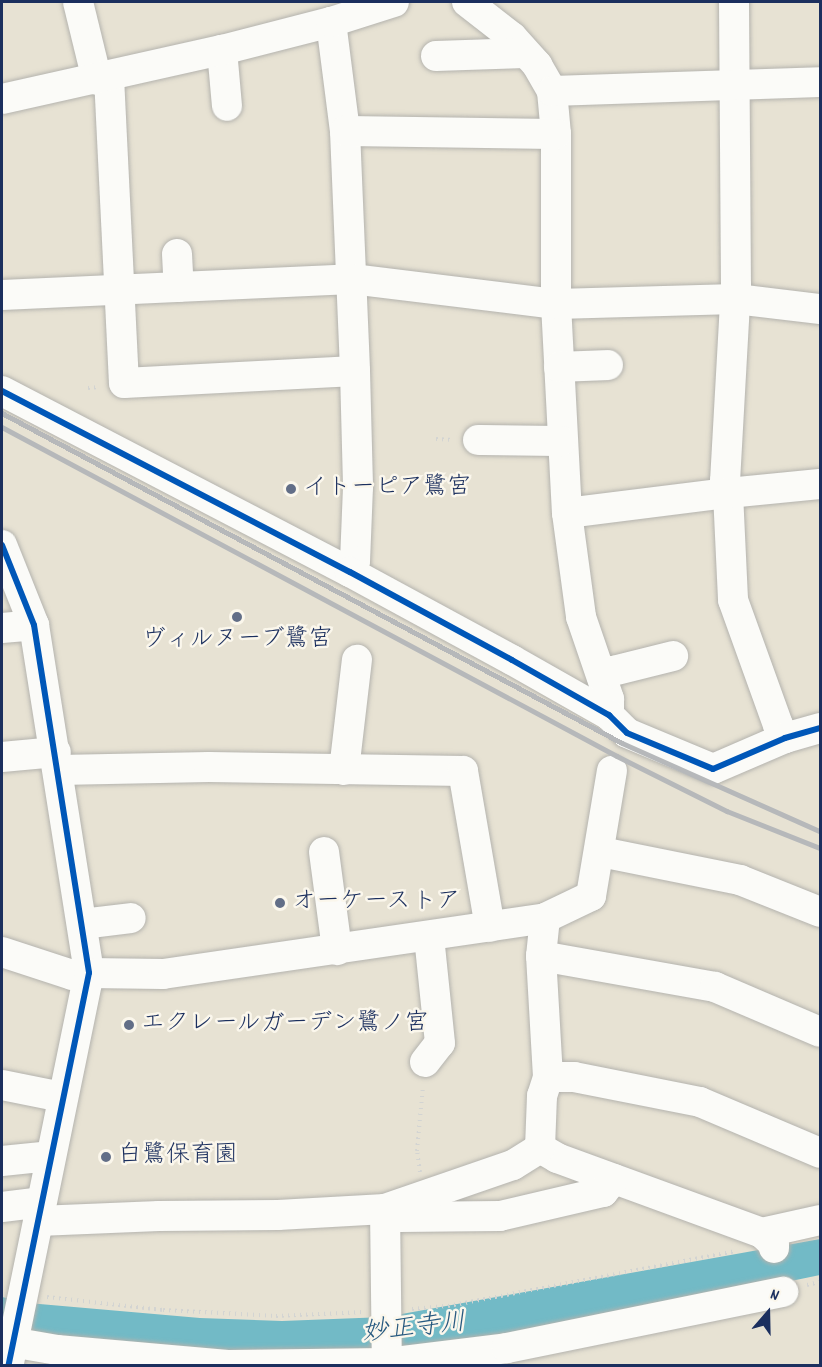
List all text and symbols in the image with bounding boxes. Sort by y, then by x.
place label: イトーピア鷺宮 [303,475,471,503]
marker: イトーピア鷺宮 [284,482,298,496]
marker: ヴィルヌーブ鷺宮 [230,610,244,624]
place label: ヴィルヌーブ鷺宮 [141,627,333,655]
place label: オーケーストア [292,889,460,917]
marker: オーケーストア [273,896,287,910]
place label: エクレールガーデン鷺ノ宮 [141,1011,430,1039]
marker: エクレールガーデン鷺ノ宮 [122,1018,136,1032]
place label: 白鷺保育園 [118,1143,238,1171]
marker: 白鷺保育園 [99,1150,113,1164]
north arrow [738,1283,798,1343]
text: N [767,1283,782,1308]
water label: 妙正寺川 [361,1308,467,1350]

